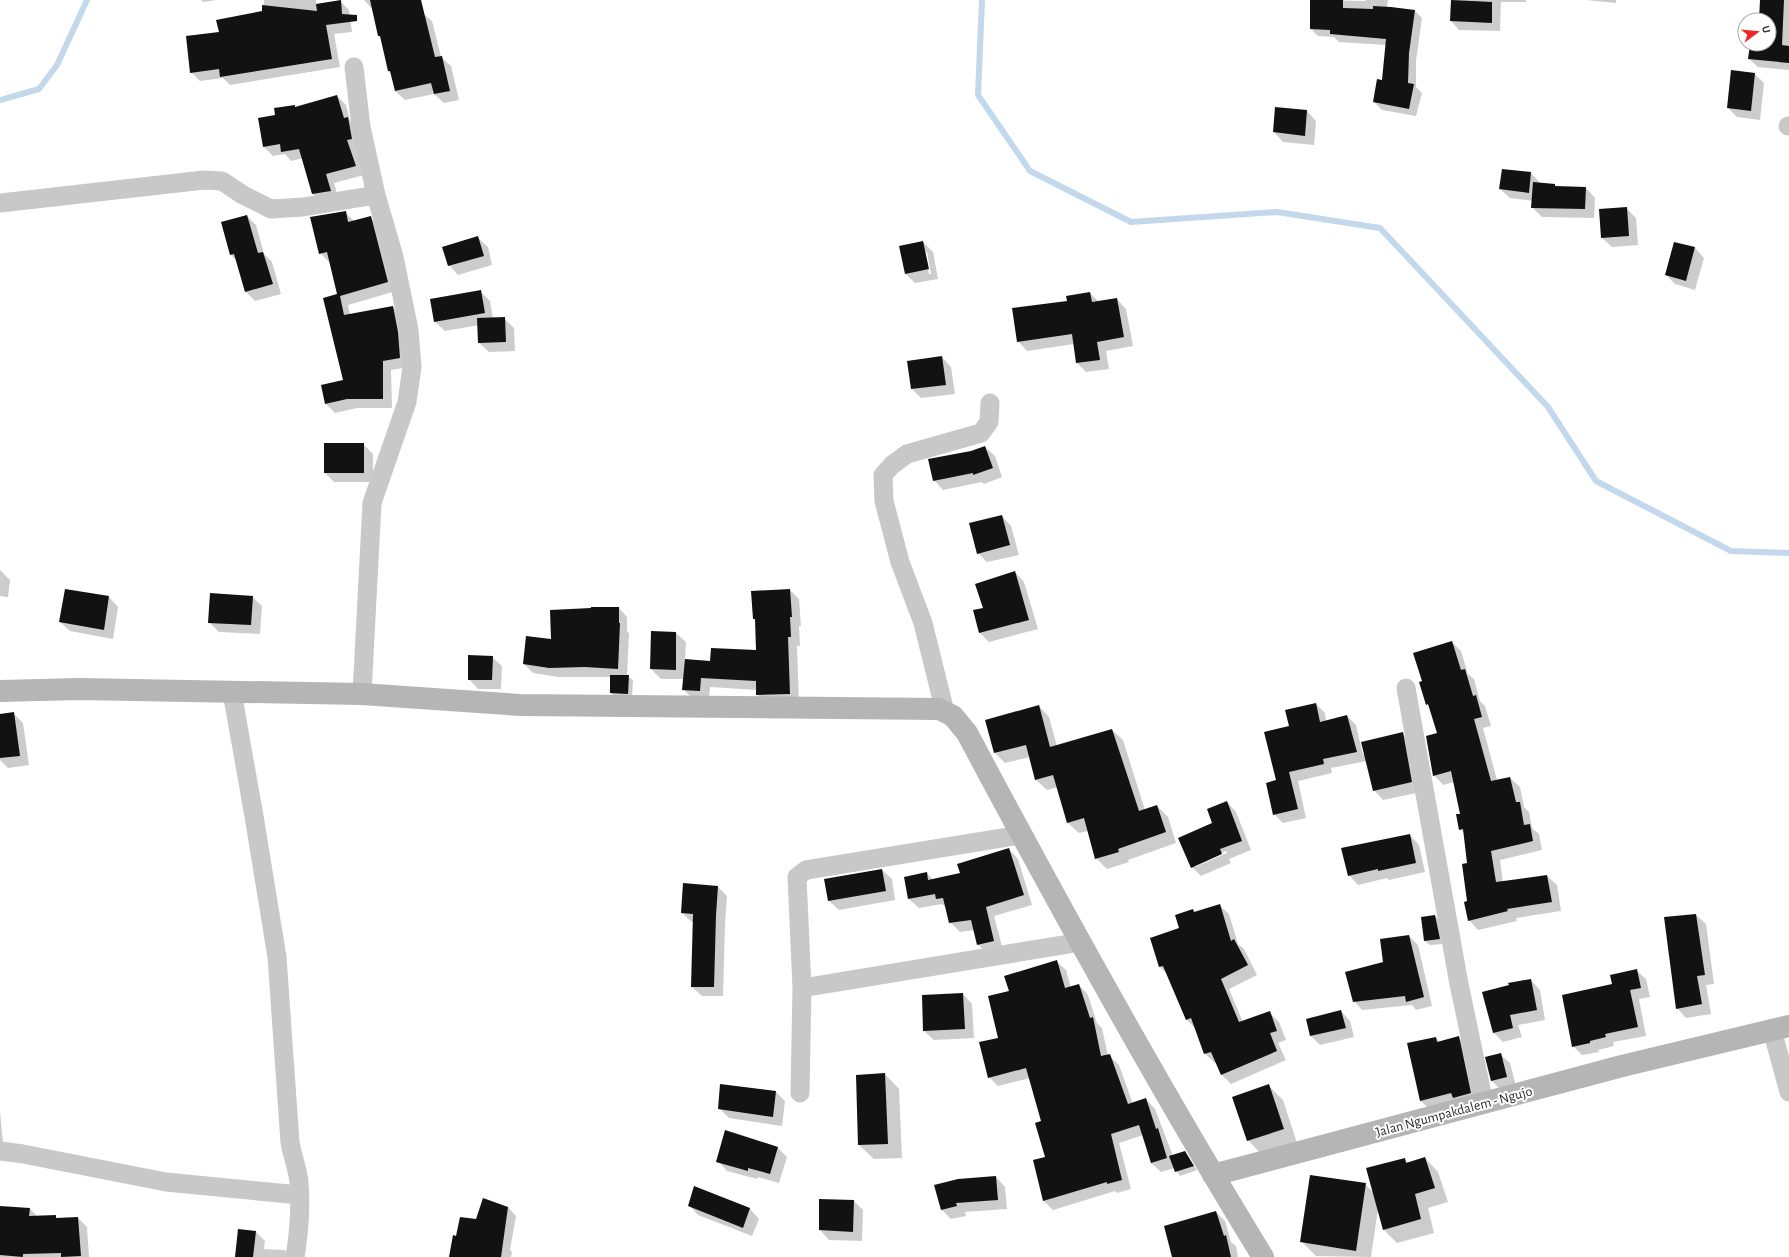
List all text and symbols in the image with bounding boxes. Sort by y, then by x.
north arrow [1737,12,1777,52]
text: U [1760,24,1772,34]
street label: Jalan Ngumpakdalem - Ngujo [1375,1084,1534,1140]

